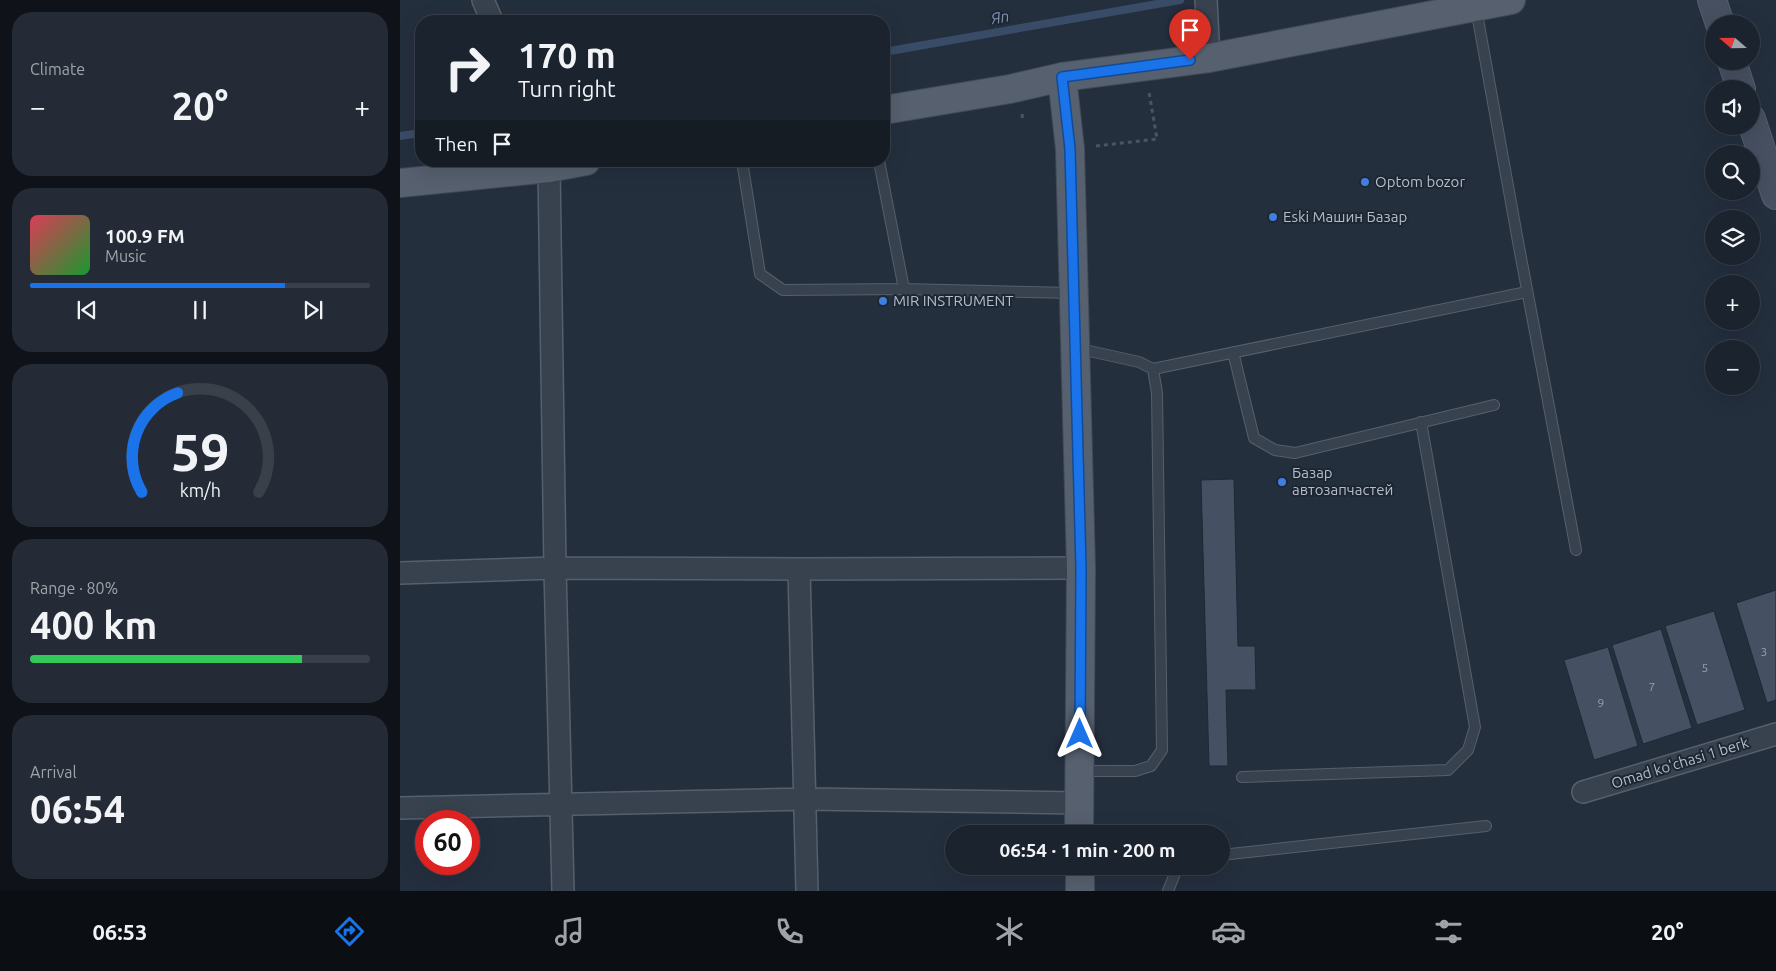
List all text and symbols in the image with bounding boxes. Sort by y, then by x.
water label: Яп [988,7,1011,28]
pin [1169,9,1211,60]
north arrow [1705,15,1760,70]
map controls [1705,15,1760,395]
icon: arrive [1176,16,1204,44]
icon: right [435,35,500,100]
text: 170 m [518,35,616,75]
text: Climate [30,60,85,78]
text: Turn right [518,76,616,101]
button: sound [1705,80,1760,135]
text: 20° [172,85,228,127]
text: − [30,91,46,122]
text: + [354,91,370,122]
icon: arrive [488,130,516,158]
text: Then [435,133,478,155]
button: search [1705,145,1760,200]
place label: Optom bozor [1375,173,1465,190]
marker: Optom bozor [1359,176,1371,188]
place label: Eski Машин Базар [1283,208,1407,225]
button: layers [1705,210,1760,265]
marker: Eski Машин Базар [1267,211,1279,223]
text: 100.9 FM [105,225,185,247]
text: Music [105,247,146,265]
button: + [1705,275,1760,330]
place label: MIR INSTRUMENT [893,292,1014,309]
marker: MIR INSTRUMENT [877,295,889,307]
icon: previous [73,296,101,324]
icon: pause [186,296,214,324]
icon: next [299,296,327,324]
button: − [1705,340,1760,395]
text: 59 [171,423,229,481]
place label: Базар автозапчастей [1292,464,1393,498]
marker: Базар автозапчастей [1276,476,1288,488]
text: km/h [179,480,221,500]
text: Range · 80% [30,579,118,597]
text: 400 km [30,604,157,646]
house number: 3 [1761,645,1767,658]
house number: 5 [1702,661,1708,674]
house number: 7 [1649,680,1655,693]
house number: 9 [1598,696,1604,709]
position arrow [1053,707,1105,759]
street label: Omad ko'chasi 1 berk [1609,733,1751,792]
text: Arrival [30,763,77,781]
text: 06:54 [30,788,125,830]
speed limit sign: 60 [415,810,480,875]
text: 06:54 · 1 min · 200 m [1000,839,1175,861]
icon: directions [332,914,367,949]
icon: music [552,914,587,949]
icon: phone [772,914,807,949]
icon: climate [992,914,1027,949]
icon: car [1211,914,1246,949]
icon: filters [1431,914,1466,949]
text: 06:53 [92,919,147,944]
text: 20° [1651,919,1684,944]

